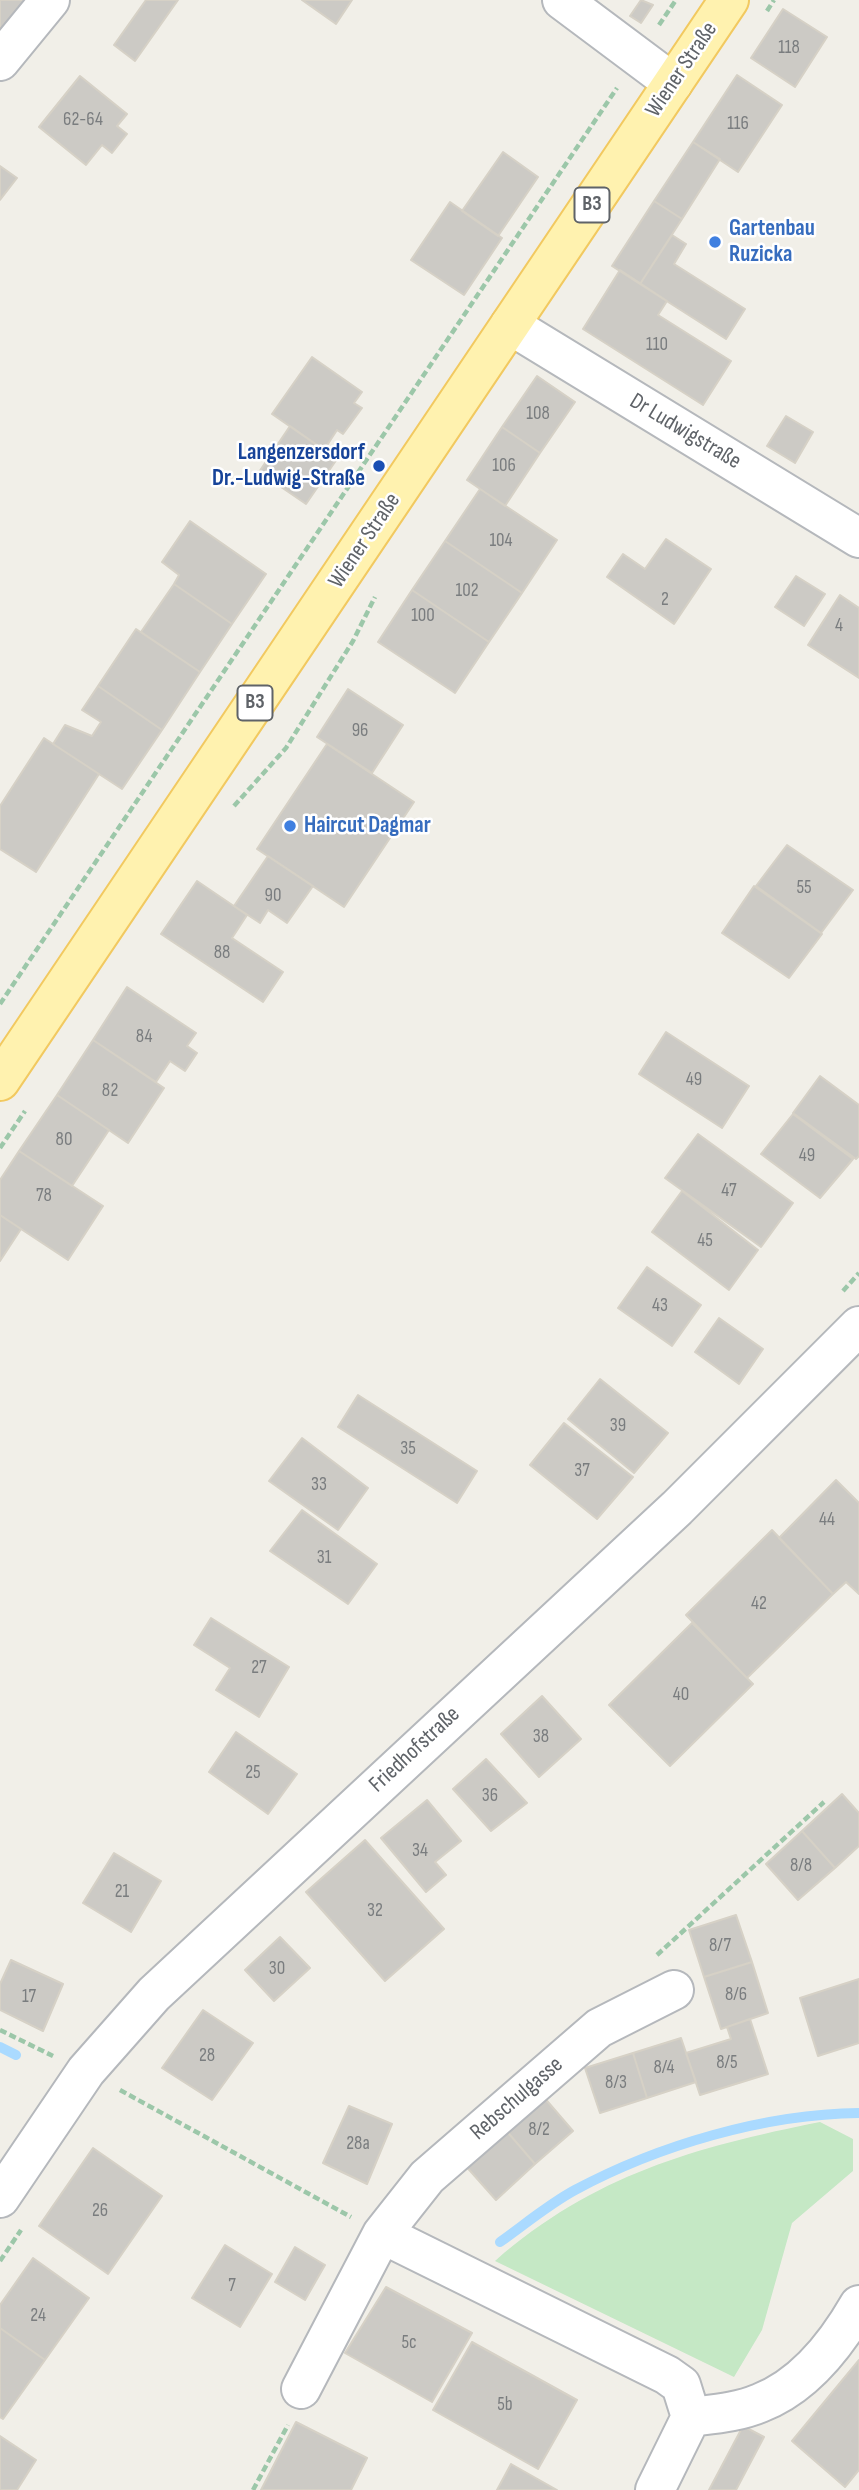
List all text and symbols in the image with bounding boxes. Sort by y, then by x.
street label: Wiener Straße [640,17,724,123]
house number: 118 [778,37,800,59]
house number: 62-64 [63,109,103,131]
house number: 116 [727,113,749,135]
road number: B3 [574,188,610,222]
place label: Gartenbau Ruzicka [729,215,815,269]
marker: Gartenbau Ruzicka [707,234,723,250]
house number: 110 [646,334,668,356]
street label: Dr Ludwigstraße [624,388,746,476]
house number: 108 [526,403,550,425]
place label: Langenzersdorf Dr.-Ludwig-Straße [212,439,365,493]
house number: 106 [492,455,516,477]
marker: Langenzersdorf Dr.-Ludwig-Straße [371,458,387,474]
street label: Wiener Straße [323,488,407,594]
house number: 104 [489,530,513,552]
house number: 102 [456,580,478,602]
house number: 2 [661,589,669,611]
house number: 100 [411,605,435,627]
house number: 4 [835,615,843,637]
road number: B3 [238,686,272,720]
house number: 96 [352,720,368,742]
place label: Haircut Dagmar [304,812,431,840]
marker: Haircut Dagmar [282,818,298,834]
house number: 55 [796,877,812,899]
house number: 90 [265,885,281,907]
house number: 88 [214,942,230,964]
house number: 84 [136,1026,152,1048]
house number: 49 [686,1069,702,1091]
house number: 82 [102,1080,118,1102]
house number: 80 [56,1129,72,1151]
house number: 49 [799,1145,815,1167]
house number: 47 [721,1180,737,1202]
house number: 78 [36,1185,52,1207]
house number: 45 [697,1230,713,1252]
house number: 43 [652,1295,668,1317]
house number: 39 [610,1415,626,1437]
house number: 35 [400,1438,416,1460]
house number: 37 [574,1460,590,1482]
house number: 33 [311,1474,327,1496]
house number: 44 [819,1509,835,1531]
house number: 31 [317,1547,331,1569]
house number: 42 [751,1593,767,1615]
house number: 27 [251,1657,267,1679]
house number: 40 [673,1684,689,1706]
street label: Friedhofstraße [364,1701,466,1799]
house number: 38 [533,1726,549,1748]
house number: 25 [245,1762,261,1784]
house number: 36 [482,1785,498,1807]
house number: 34 [412,1840,428,1862]
house number: 8/8 [790,1855,812,1877]
house number: 21 [115,1881,129,1903]
house number: 32 [367,1900,383,1922]
house number: 8/7 [709,1935,731,1957]
house number: 30 [269,1958,285,1980]
house number: 8/6 [725,1984,747,2006]
house number: 17 [22,1986,36,2008]
house number: 28 [199,2045,215,2067]
street label: Rebschulgasse [465,2051,569,2147]
house number: 8/5 [716,2052,738,2074]
house number: 8/4 [653,2057,675,2079]
house number: 8/3 [605,2072,627,2094]
house number: 8/2 [528,2119,550,2141]
house number: 28a [346,2133,370,2155]
house number: 26 [92,2200,108,2222]
house number: 7 [228,2275,236,2297]
house number: 24 [30,2305,46,2327]
house number: 5c [401,2332,417,2354]
house number: 5b [497,2394,513,2416]

